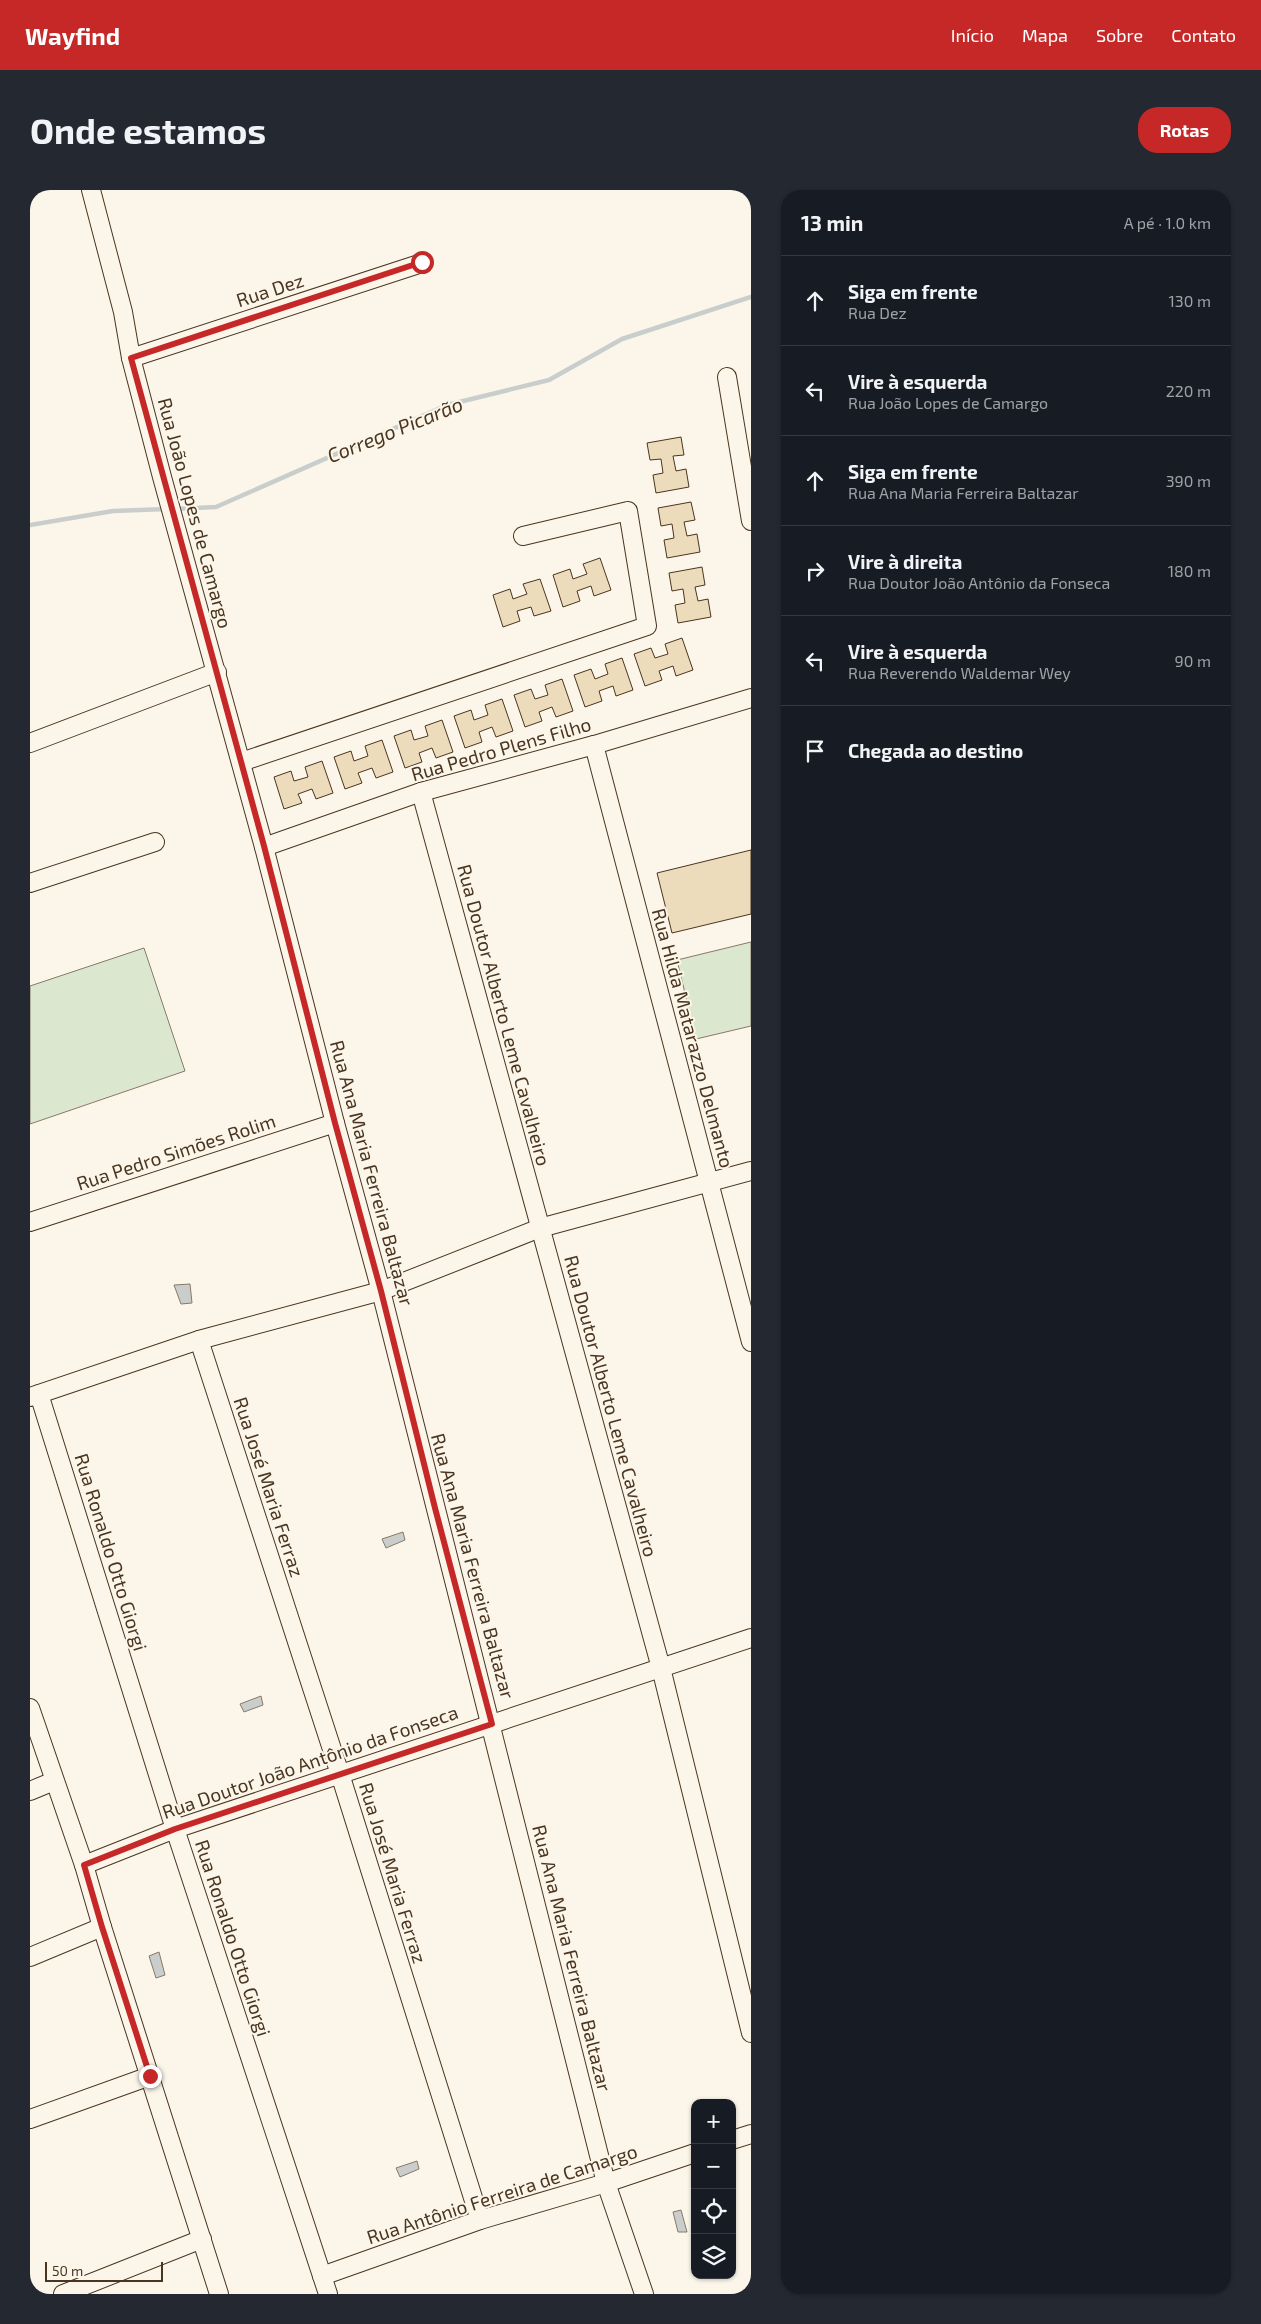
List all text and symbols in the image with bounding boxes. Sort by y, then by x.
text: Wayfind [25,21,120,50]
text: Início [951,24,994,46]
text: Mapa [1022,24,1068,46]
text: Sobre [1096,24,1143,46]
text: Contato [1171,24,1236,46]
button: Rotas [1138,107,1231,153]
text: Onde estamos [30,109,266,151]
text: 13 min [801,210,863,235]
text: A pé · 1.0 km [1124,213,1211,232]
route start [411,251,434,274]
street label: Rua Dez [233,268,307,311]
text: Siga em frente [848,280,978,303]
icon: ahead [801,287,829,315]
text: 130 m [1169,291,1211,310]
text: Rua Dez [848,303,907,322]
text: Vire à esquerda [848,370,987,393]
icon: left [801,377,829,405]
text: 220 m [1166,381,1211,400]
water label: Corrego Picarão [323,391,466,467]
text: Rua João Lopes de Camargo [848,393,1048,412]
street label: Rua João Lopes de Camargo [154,395,237,631]
text: Siga em frente [848,460,978,483]
icon: ahead [801,467,829,495]
text: 390 m [1166,471,1211,490]
text: Rua Ana Maria Ferreira Baltazar [848,483,1079,502]
text: Vire à direita [848,550,962,573]
icon: right [801,557,829,585]
text: 180 m [1168,561,1211,580]
text: Rua Doutor João Antônio da Fonseca [848,573,1110,592]
text: Vire à esquerda [848,640,987,663]
icon: left [801,647,829,675]
text: 90 m [1175,651,1211,670]
text: Rua Reverendo Waldemar Wey [848,663,1071,682]
street label: Rua Pedro Plens Filho [408,712,594,785]
icon: arrive [801,737,829,765]
text: Chegada ao destino [848,739,1023,762]
street label: Rua Doutor Alberto Leme Cavalheiro [453,862,556,1168]
street label: Rua Hilda Matarazzo Delmanto [648,906,739,1170]
street label: Rua Ana Maria Ferreira Baltazar [326,1038,419,1308]
street label: Rua Pedro Simões Rolim [73,1108,278,1195]
street label: Rua Doutor Alberto Leme Cavalheiro [560,1253,663,1559]
street label: Rua José Maria Ferraz [230,1394,309,1580]
street label: Rua Ana Maria Ferreira Baltazar [427,1431,520,1701]
street label: Rua Ronaldo Otto Giorgi [70,1450,152,1653]
street label: Rua Doutor João Antônio da Fonseca [159,1700,461,1823]
street label: Rua José Maria Ferraz [355,1780,432,1966]
street label: Rua Ana Maria Ferreira Baltazar [528,1822,617,2094]
street label: Rua Ronaldo Otto Giorgi [191,1837,276,2039]
route end [139,2065,162,2088]
map controls [691,2099,736,2279]
button: + [691,2099,736,2144]
street label: Rua Antônio Ferreira de Camargo [364,2139,640,2248]
button: − [691,2144,736,2189]
button: locate [691,2189,736,2234]
button: layers [691,2234,736,2279]
scale bar [45,2259,162,2282]
text: 50 m [52,2262,83,2279]

